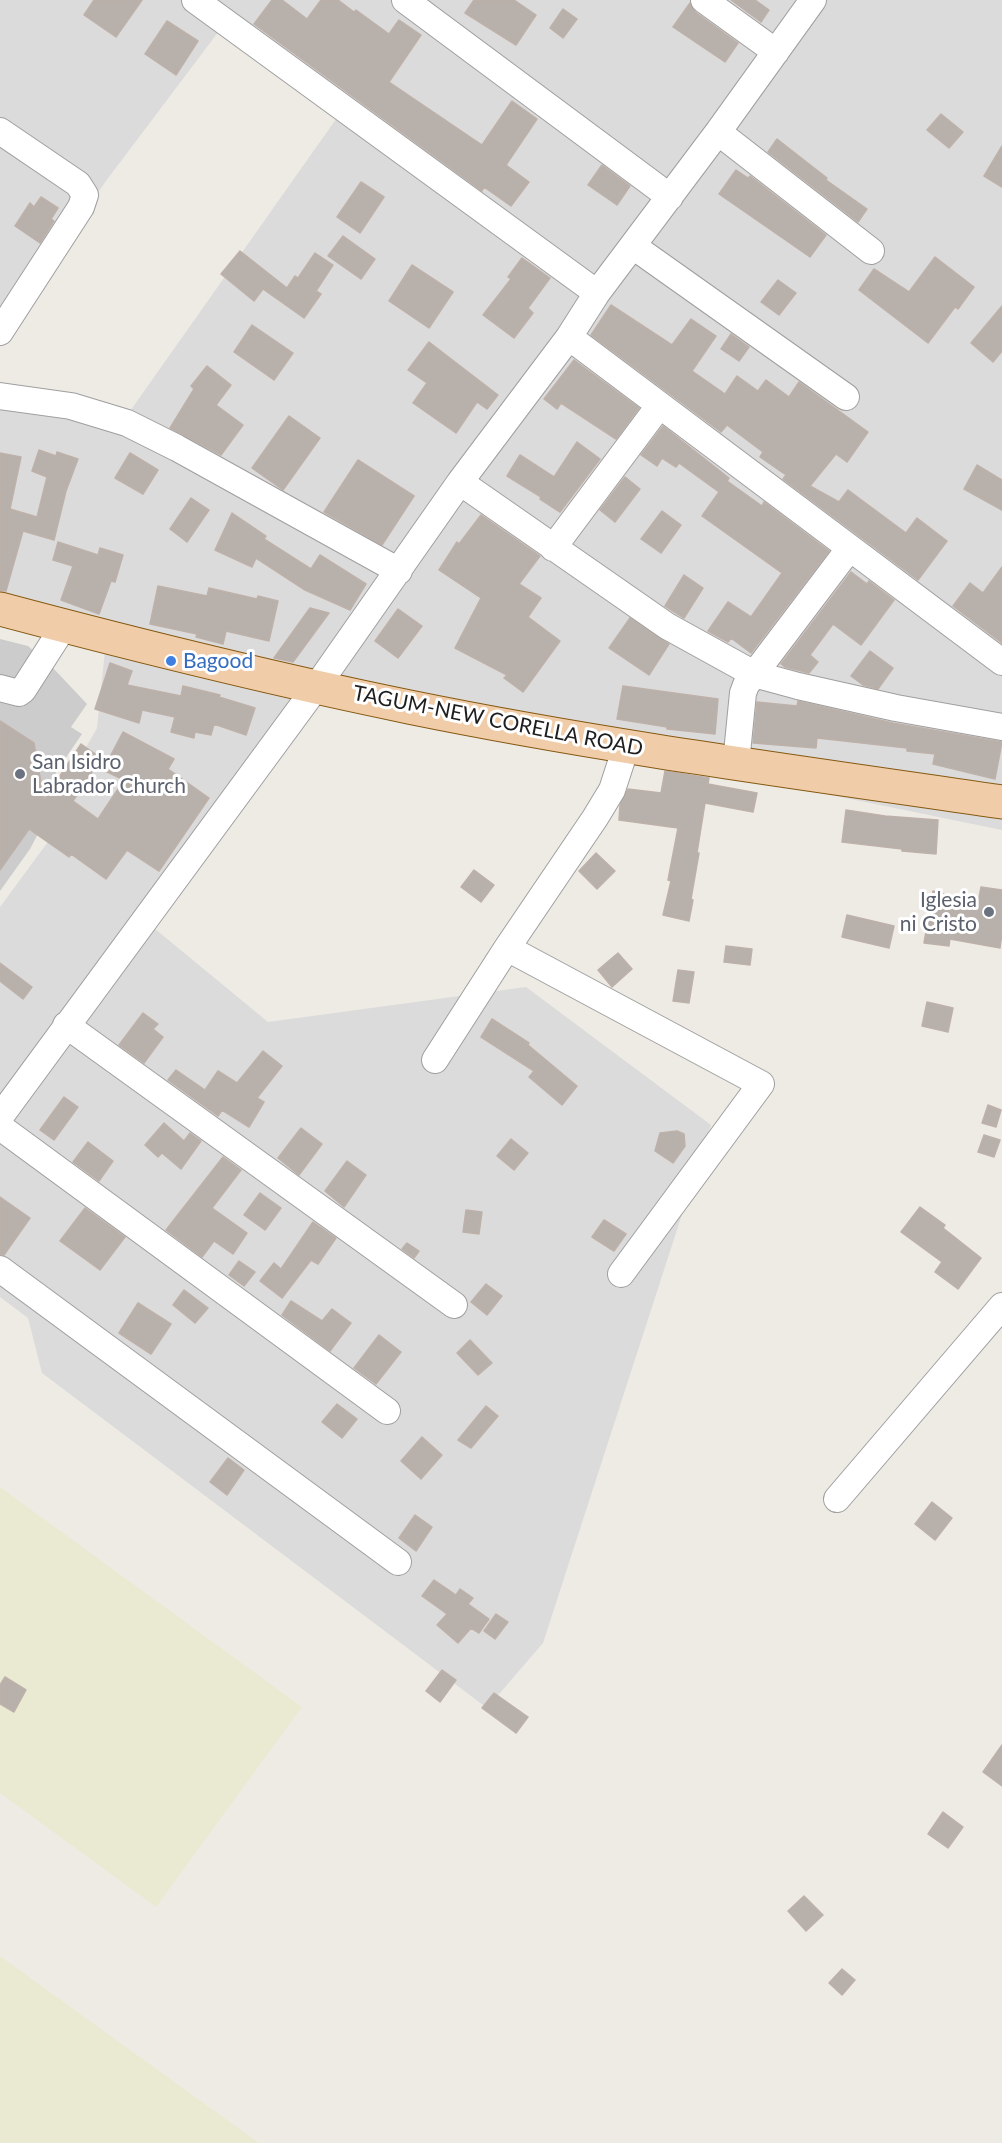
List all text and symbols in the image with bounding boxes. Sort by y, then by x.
place label: Bagood [183,648,253,674]
marker: Bagood [164,654,178,668]
street label: TAGUM-NEW CORELLA ROAD [351,681,645,761]
place label: San Isidro Labrador Church [32,749,186,799]
marker: San Isidro Labrador Church [13,767,27,781]
place label: Iglesia ni Cristo [900,887,977,937]
marker: Iglesia ni Cristo [982,905,996,919]

